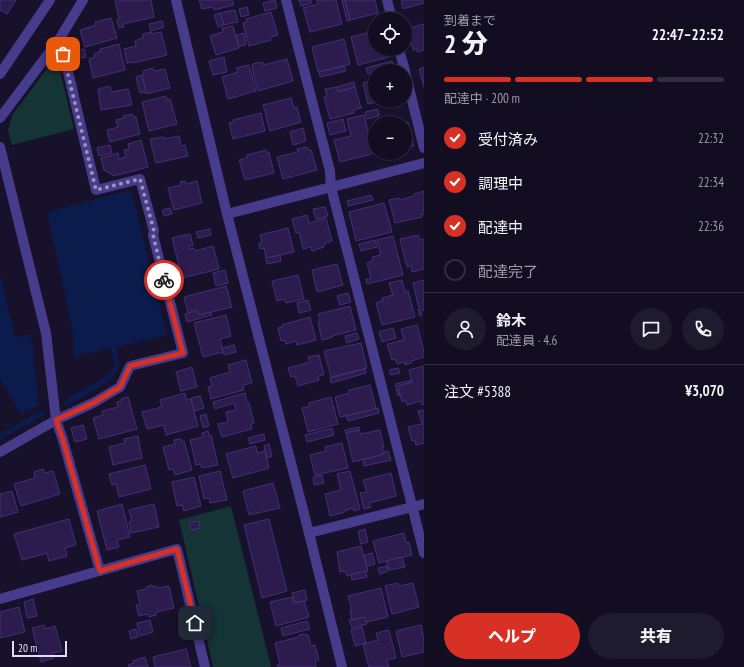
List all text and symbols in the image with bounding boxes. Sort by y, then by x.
map controls [368,12,412,160]
button: locate [368,12,412,56]
text: 到着まで [444,12,496,29]
text: 22:47–22:52 [652,25,724,44]
text: 2 分 [444,27,488,60]
pin [46,37,80,71]
icon: bag [52,43,74,65]
button: + [368,64,412,108]
text: 配達中 · 200 m [444,90,520,107]
button: − [368,116,412,160]
icon: check [444,127,466,149]
text: 受付済み [478,130,538,149]
text: 22:32 [698,130,724,147]
icon: check [444,171,466,193]
text: 調理中 [478,174,523,193]
text: 22:34 [698,174,724,191]
icon: check [444,215,466,237]
text: 配達中 [478,218,523,237]
text: 22:36 [698,218,724,235]
courier [144,260,184,300]
text: 配達完了 [478,262,538,281]
icon: bike [153,269,175,291]
button: person [444,308,486,350]
button: chat [630,308,672,350]
button: phone [682,308,724,350]
text: 鈴木 [496,311,526,330]
text: 配達員 · 4.6 [496,332,557,349]
text: ¥3,070 [685,381,724,400]
text: 注文 #5388 [444,382,511,401]
pin [178,606,212,640]
icon: home [184,612,206,634]
button: ヘルプ [444,613,580,659]
button: 共有 [588,613,724,659]
scale bar [12,639,67,658]
text: 20 m [18,641,37,655]

